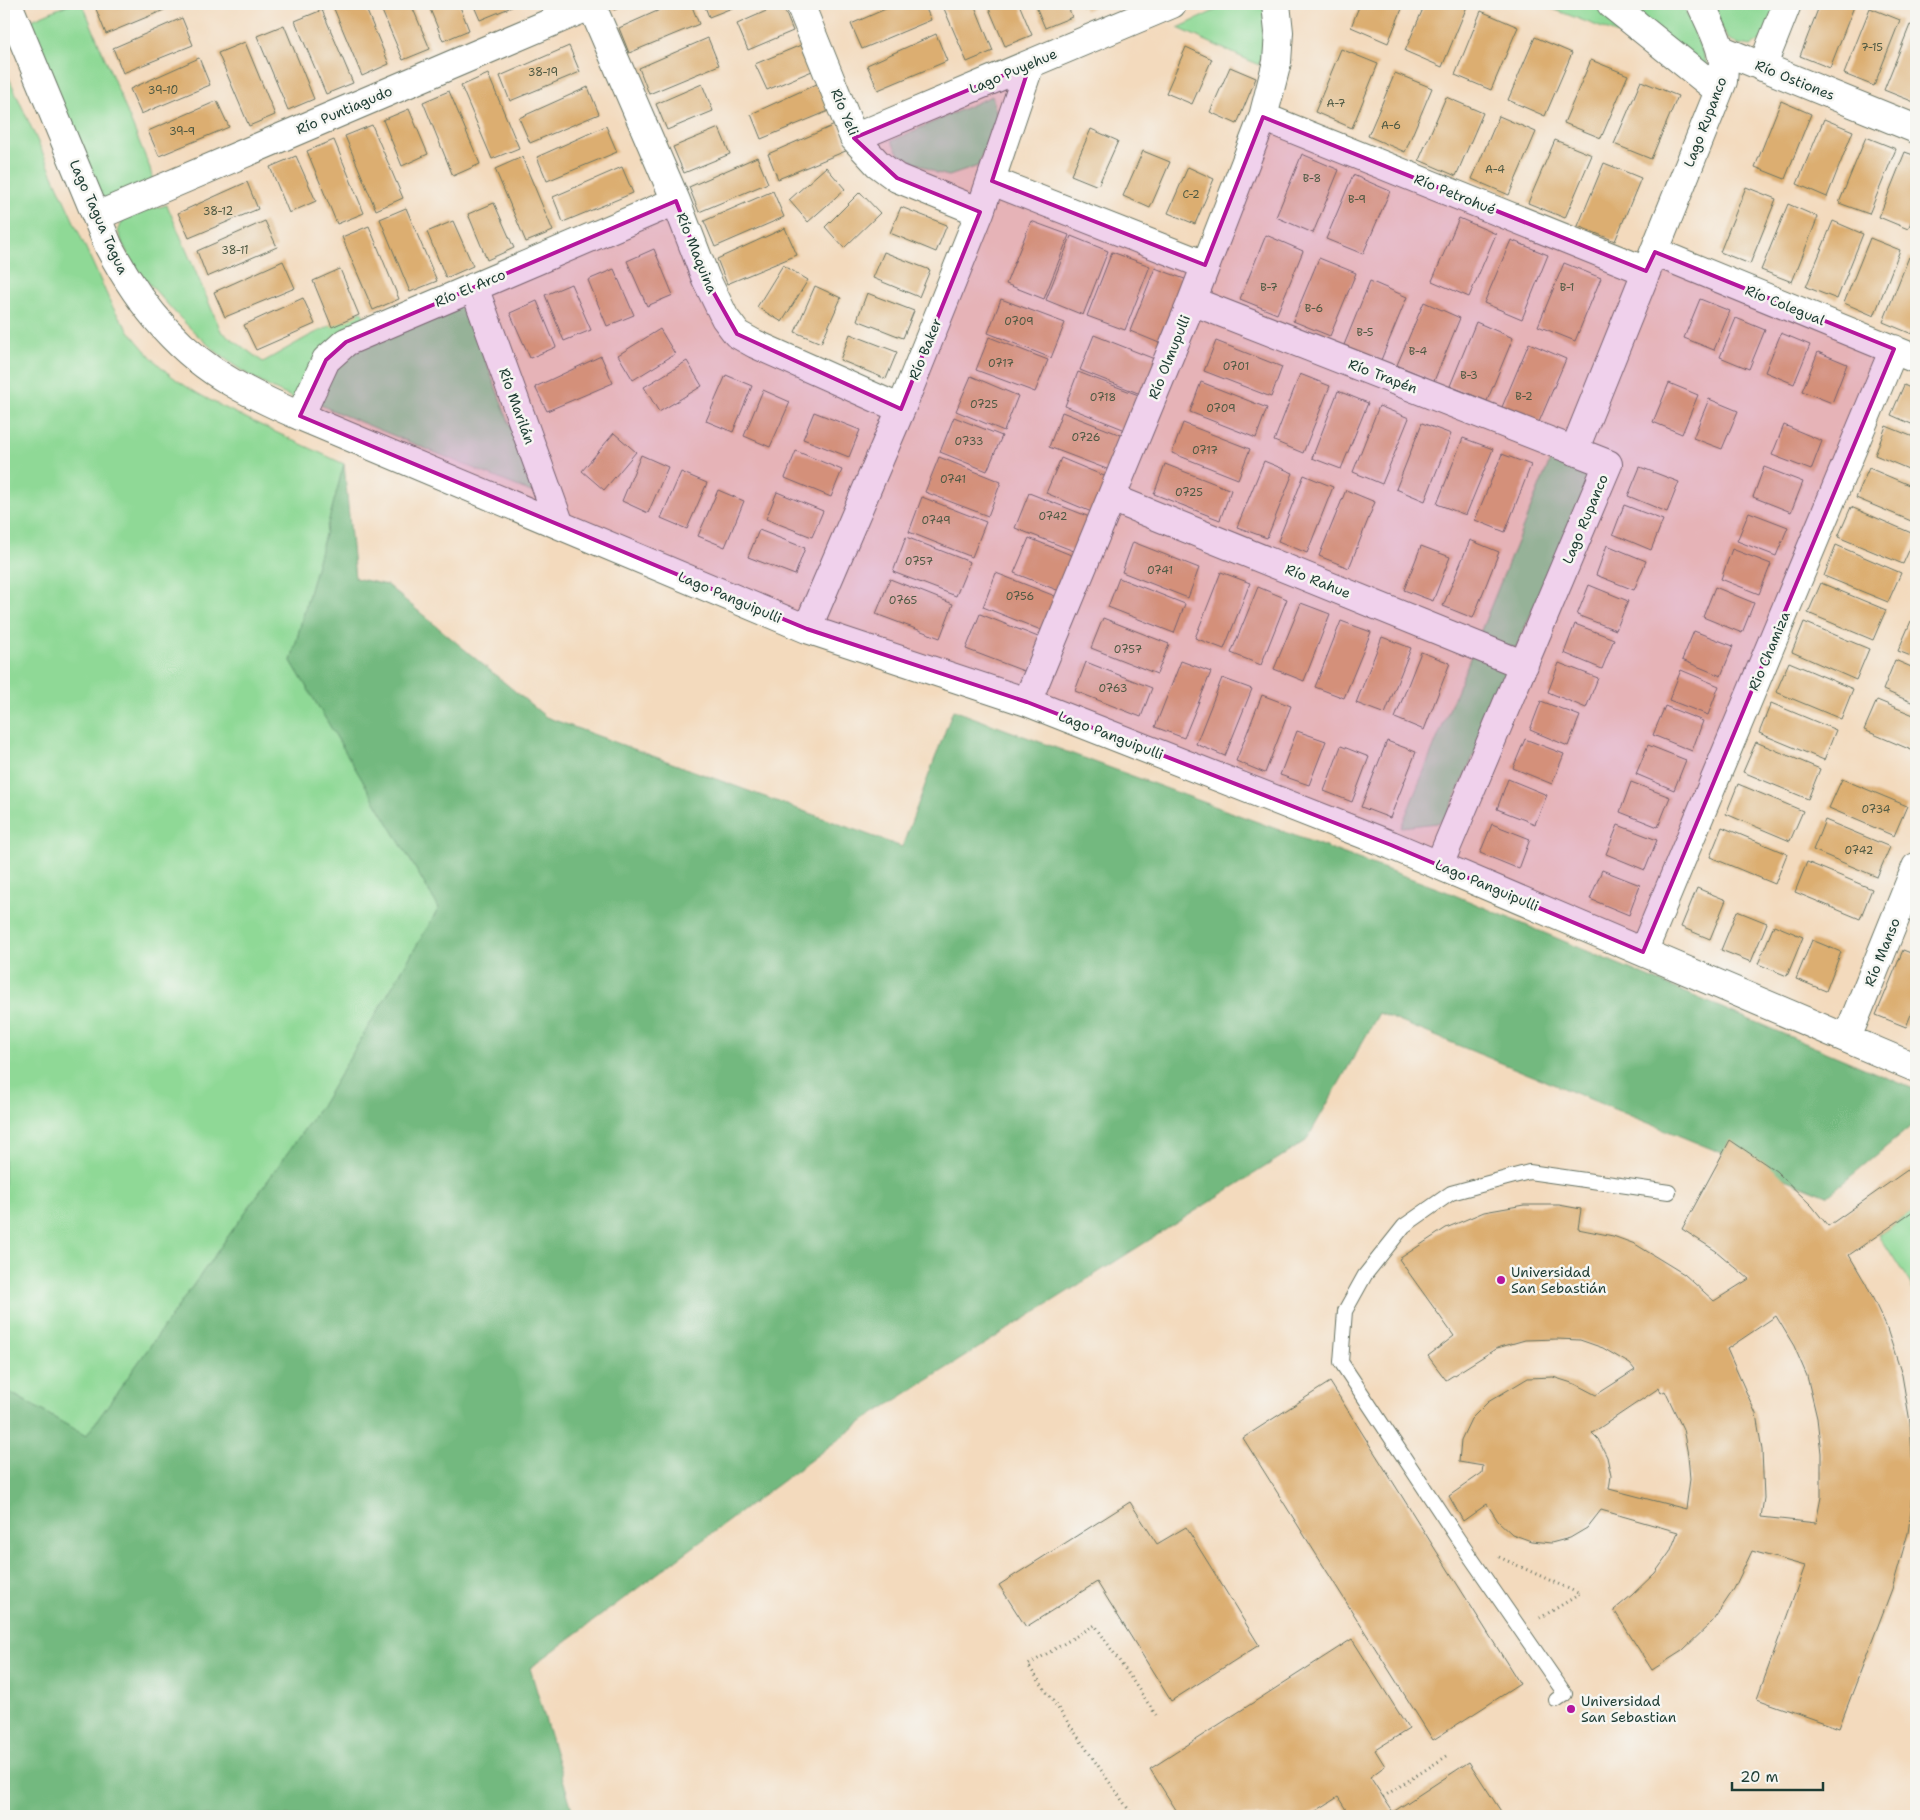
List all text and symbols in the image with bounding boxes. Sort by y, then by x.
house number: 7-15 [1861,40,1883,55]
street label: Lago Puyehue [966,44,1060,98]
street label: Río Ostiones [1752,56,1838,104]
house number: 38-19 [528,65,558,80]
street label: Lago Rupanco [1679,74,1731,170]
street label: Río Puntiagudo [293,82,395,138]
house number: 39-10 [148,83,178,98]
street label: Río Yeli [827,86,863,138]
house number: A-7 [1326,96,1346,111]
house number: A-6 [1381,118,1401,133]
house number: 39-9 [169,124,195,139]
street label: Lago Tagua Tagua [66,157,133,277]
house number: A-4 [1485,162,1505,177]
street label: Río Petrohué [1412,169,1499,219]
house number: B-8 [1303,171,1321,186]
house number: C-2 [1182,187,1200,202]
house number: B-9 [1348,192,1366,207]
house number: 38-12 [203,204,233,219]
street label: Río Maquina [673,210,722,296]
house number: 38-11 [221,243,249,258]
street label: Río El Arco [432,265,508,311]
house number: B-7 [1260,280,1278,295]
house number: B-1 [1560,280,1574,295]
street label: Río Colegual [1742,281,1828,329]
house number: B-6 [1305,301,1323,316]
street label: Río Olmupulli [1144,312,1194,402]
house number: 0709 [1004,314,1034,329]
street label: Río Baker [904,315,946,383]
house number: B-5 [1356,325,1374,340]
house number: B-4 [1409,344,1428,359]
street label: Río Trapén [1346,355,1421,398]
house number: 0717 [988,356,1014,371]
house number: 0701 [1223,359,1249,374]
street label: Río Marilán [495,365,539,447]
house number: B-3 [1460,368,1478,383]
house number: B-2 [1515,389,1533,404]
house number: 0718 [1090,390,1116,405]
house number: 0725 [970,397,998,412]
house number: 0709 [1206,401,1236,416]
house number: 0726 [1072,430,1100,445]
house number: 0733 [955,434,983,449]
house number: 0717 [1192,443,1218,458]
house number: 0741 [940,472,966,487]
street label: Lago Rupanco [1558,472,1612,566]
house number: 0725 [1175,485,1203,500]
house number: 0742 [1039,509,1067,524]
house number: 0749 [921,513,951,528]
house number: 0757 [905,554,933,569]
street label: Río Rahue [1283,560,1353,602]
house number: 0741 [1147,563,1173,578]
street label: Lago Panguipulli [675,567,785,627]
house number: 0756 [1006,589,1034,604]
house number: 0765 [889,593,917,608]
street label: Rio Chamiza [1744,608,1794,693]
house number: 0757 [1114,642,1142,657]
house number: 0763 [1098,681,1128,696]
street label: Lago Panguipulli [1056,707,1166,763]
house number: 0734 [1861,802,1891,817]
house number: 0742 [1845,843,1873,858]
street label: Lago Panguipulli [1432,855,1542,915]
street label: Río Manso [1860,915,1904,989]
place label: Universidad San Sebastián [1511,1263,1607,1297]
marker: Universidad San Sebastián [1495,1274,1507,1286]
place label: Universidad San Sebastian [1581,1692,1677,1726]
marker: Universidad San Sebastian [1565,1703,1577,1715]
scale bar [1732,1760,1824,1792]
text: 20 m [1740,1767,1779,1787]

